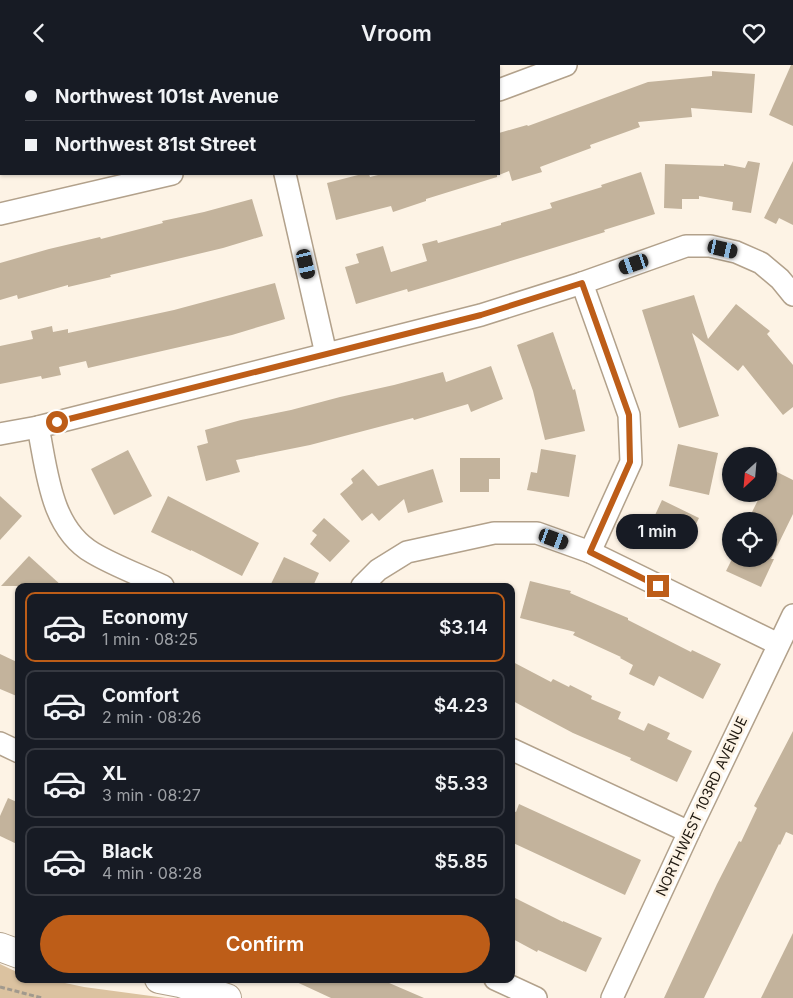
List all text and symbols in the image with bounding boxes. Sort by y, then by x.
icon: back [25,19,53,47]
icon: heart [740,19,768,47]
text: Vroom [361,20,432,46]
text: Northwest 101st Avenue [55,85,279,108]
text: Northwest 81st Street [55,133,256,156]
car [706,238,739,260]
car [295,248,316,280]
car [617,252,650,276]
route start [46,411,68,433]
north arrow [722,447,778,503]
map controls [722,447,777,567]
button: locate [722,512,777,567]
callout: 1 min [617,513,699,549]
text: 1 min [637,521,677,541]
car [537,527,570,551]
route end [647,575,669,597]
icon: car [42,605,87,650]
text: Economy [102,606,188,629]
text: $3.14 [439,616,488,639]
text: 1 min · 08:25 [102,629,198,649]
icon: car [42,683,87,728]
text: Comfort [102,684,179,707]
text: $4.23 [434,694,488,717]
text: 2 min · 08:26 [102,707,202,727]
street label: NORTHWEST 103RD AVENUE [652,713,750,899]
icon: car [42,761,87,806]
text: XL [102,762,127,785]
text: $5.33 [434,772,488,795]
text: 3 min · 08:27 [102,785,201,805]
icon: car [42,839,87,884]
text: Black [102,840,153,863]
text: $5.85 [434,850,488,873]
text: 4 min · 08:28 [102,863,202,883]
button: Confirm [40,915,490,973]

